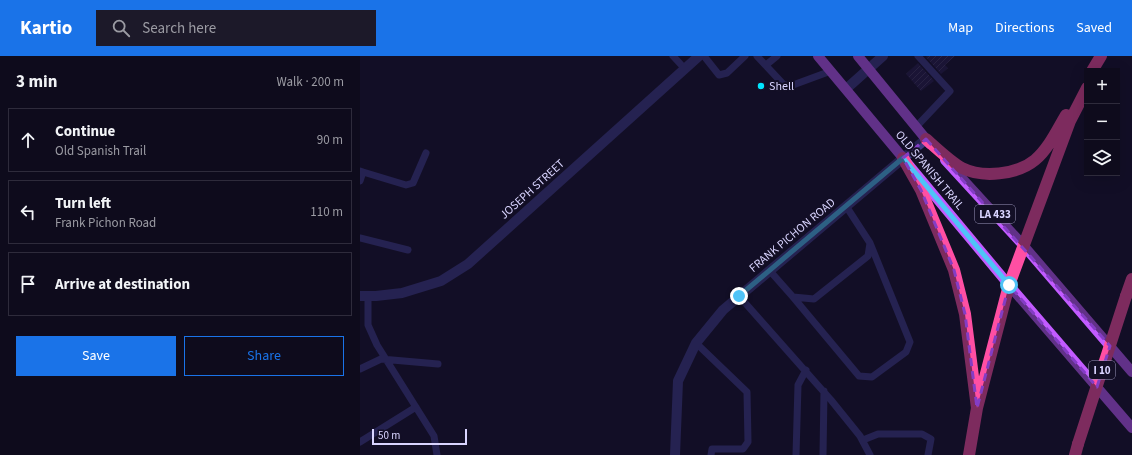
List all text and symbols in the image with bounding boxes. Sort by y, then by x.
search box [96,10,376,46]
text: Kartio [20,15,72,42]
icon: search [110,17,132,39]
text: Search here [142,18,216,39]
text: Map [948,18,973,38]
text: Directions [995,18,1054,38]
text: Saved [1076,18,1112,38]
map controls [1084,68,1120,176]
button: + [1084,68,1120,104]
text: 3 min [16,70,57,94]
text: Walk · 200 m [276,73,344,91]
place label: Shell [769,78,794,95]
marker: Shell [756,81,766,91]
button: − [1084,104,1120,140]
text: Continue [55,121,115,142]
street label: OLD SPANISH TRAIL [891,127,968,214]
icon: ahead [17,129,39,151]
text: 90 m [317,131,343,149]
button: layers [1084,140,1120,176]
text: Old Spanish Trail [55,142,146,160]
street label: JOSEPH STREET [496,155,569,223]
text: Turn left [55,193,111,214]
street label: FRANK PICHON ROAD [746,194,839,276]
icon: left [17,201,39,223]
text: 110 m [310,203,343,221]
road number: LA 433 [975,205,1015,223]
text: Frank Pichon Road [55,214,156,232]
icon: arrive [17,273,39,295]
text: Arrive at destination [55,274,190,295]
route start [1000,276,1018,294]
route end [730,287,748,305]
button: Save [16,336,176,376]
button: Share [184,336,344,376]
road number: I 10 [1089,361,1115,379]
scale bar [372,427,467,446]
text: 50 m [378,428,400,443]

